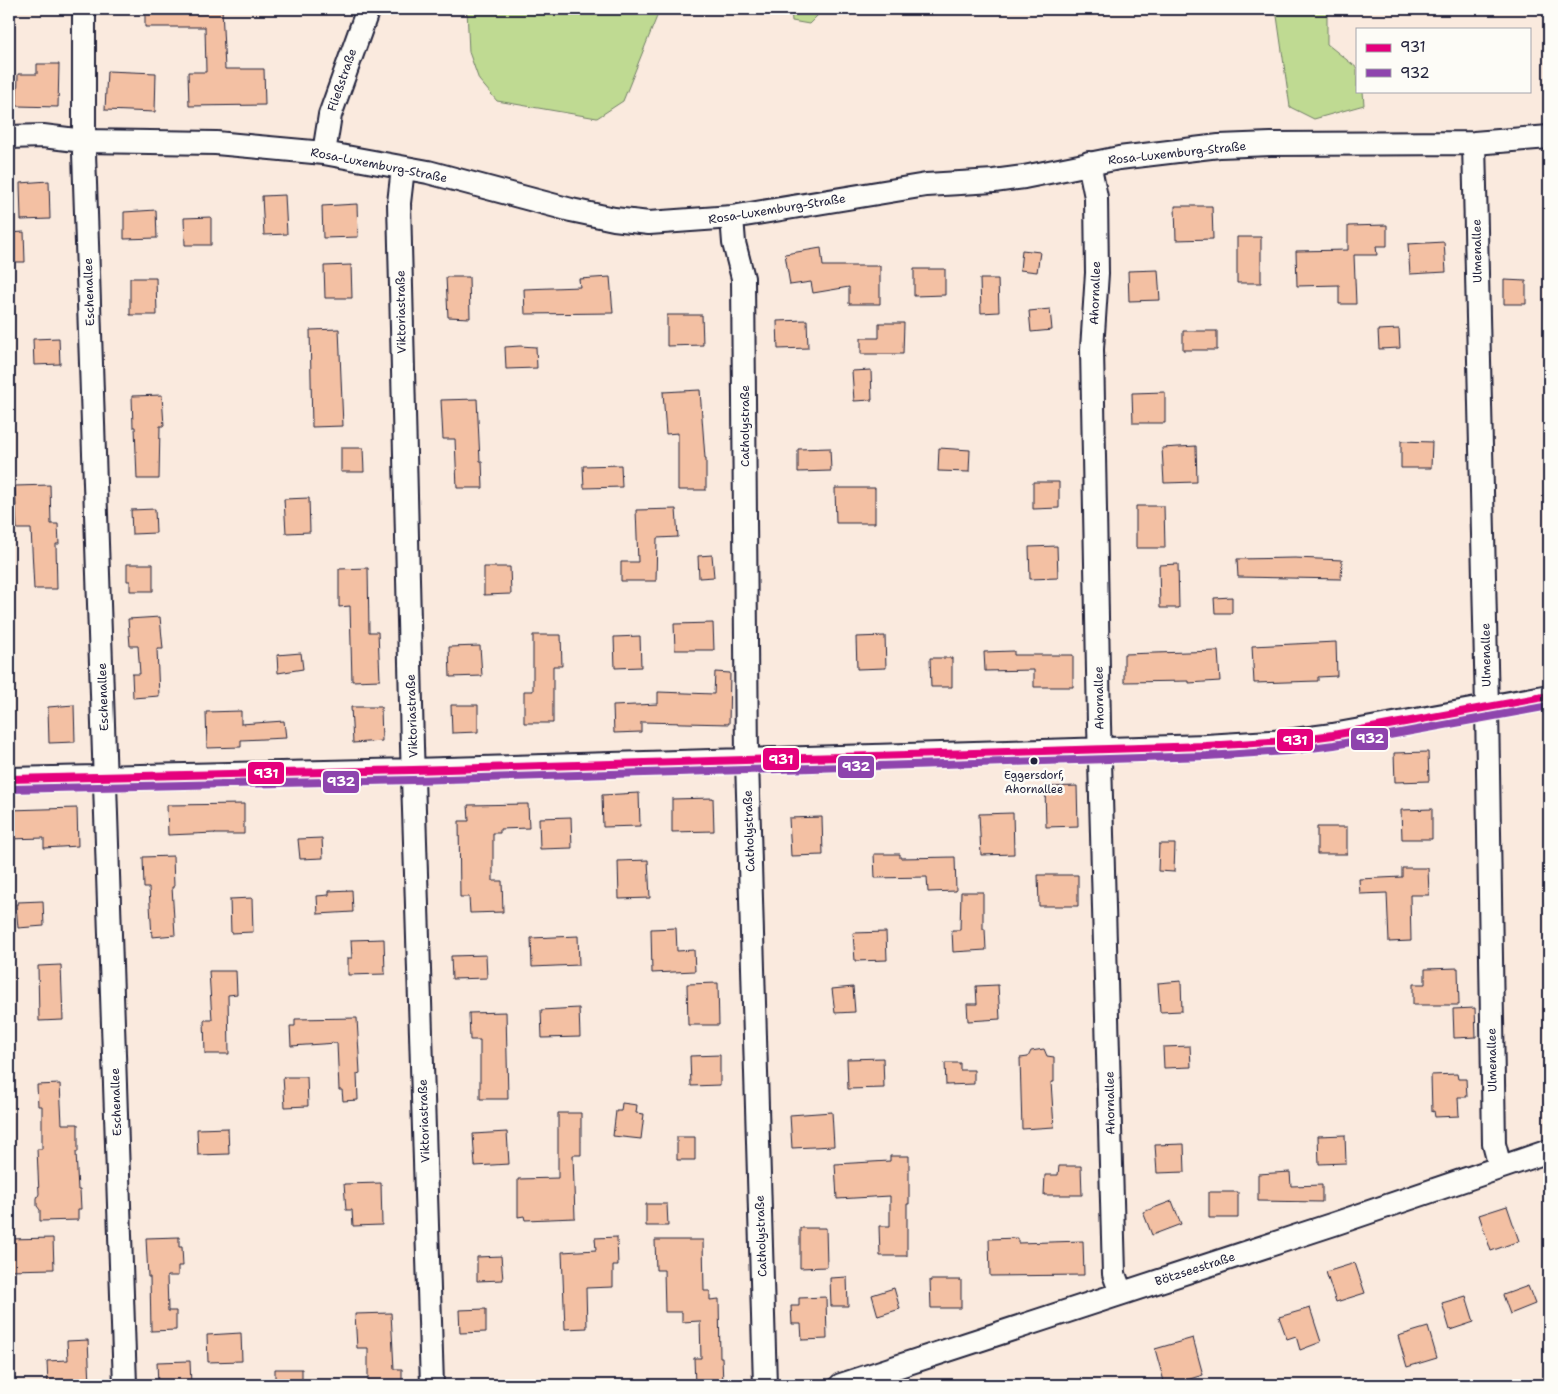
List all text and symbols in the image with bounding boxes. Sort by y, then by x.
legend [1356,28,1530,92]
text: 931 [1400,37,1426,57]
street label: Fließstraße [324,46,360,114]
text: 932 [1400,63,1430,83]
street label: Rosa-Luxemburg-Straße [1107,138,1247,168]
street label: Rosa-Luxemburg-Straße [309,144,449,186]
street label: Rosa-Luxemburg-Straße [707,190,847,228]
street label: Ulmenallee [1468,219,1486,283]
street label: Eschenallee [80,257,98,326]
street label: Ahornallee [1086,261,1104,325]
street label: Viktoriastraße [392,270,410,354]
street label: Catholystraße [737,385,753,467]
street label: Ulmenallee [1477,623,1495,687]
street label: Eschenallee [94,662,112,731]
street label: Ahornallee [1090,666,1108,730]
street label: Viktoriastraße [403,674,421,758]
line badge: 932 [1350,727,1389,751]
line badge: 931 [1276,728,1314,752]
text: 932 [1356,729,1385,747]
text: 931 [1282,731,1308,749]
line badge: 931 [762,747,800,771]
text: 931 [768,750,794,768]
line badge: 932 [837,755,875,779]
marker: Eggersdorf, Ahornallee [1029,756,1039,766]
text: 932 [842,757,871,775]
line badge: 931 [247,761,285,785]
text: 931 [253,764,279,782]
place label: Eggersdorf, Ahornallee [1004,768,1064,797]
line badge: 932 [322,770,360,794]
text: 932 [327,772,356,790]
street label: Catholystraße [740,790,758,872]
street label: Ulmenallee [1483,1028,1501,1092]
street label: Eschenallee [107,1067,125,1136]
street label: Ahornallee [1101,1071,1119,1135]
street label: Viktoriastraße [415,1079,433,1163]
street label: Catholystraße [752,1195,770,1277]
street label: Bötzseestraße [1153,1248,1237,1289]

